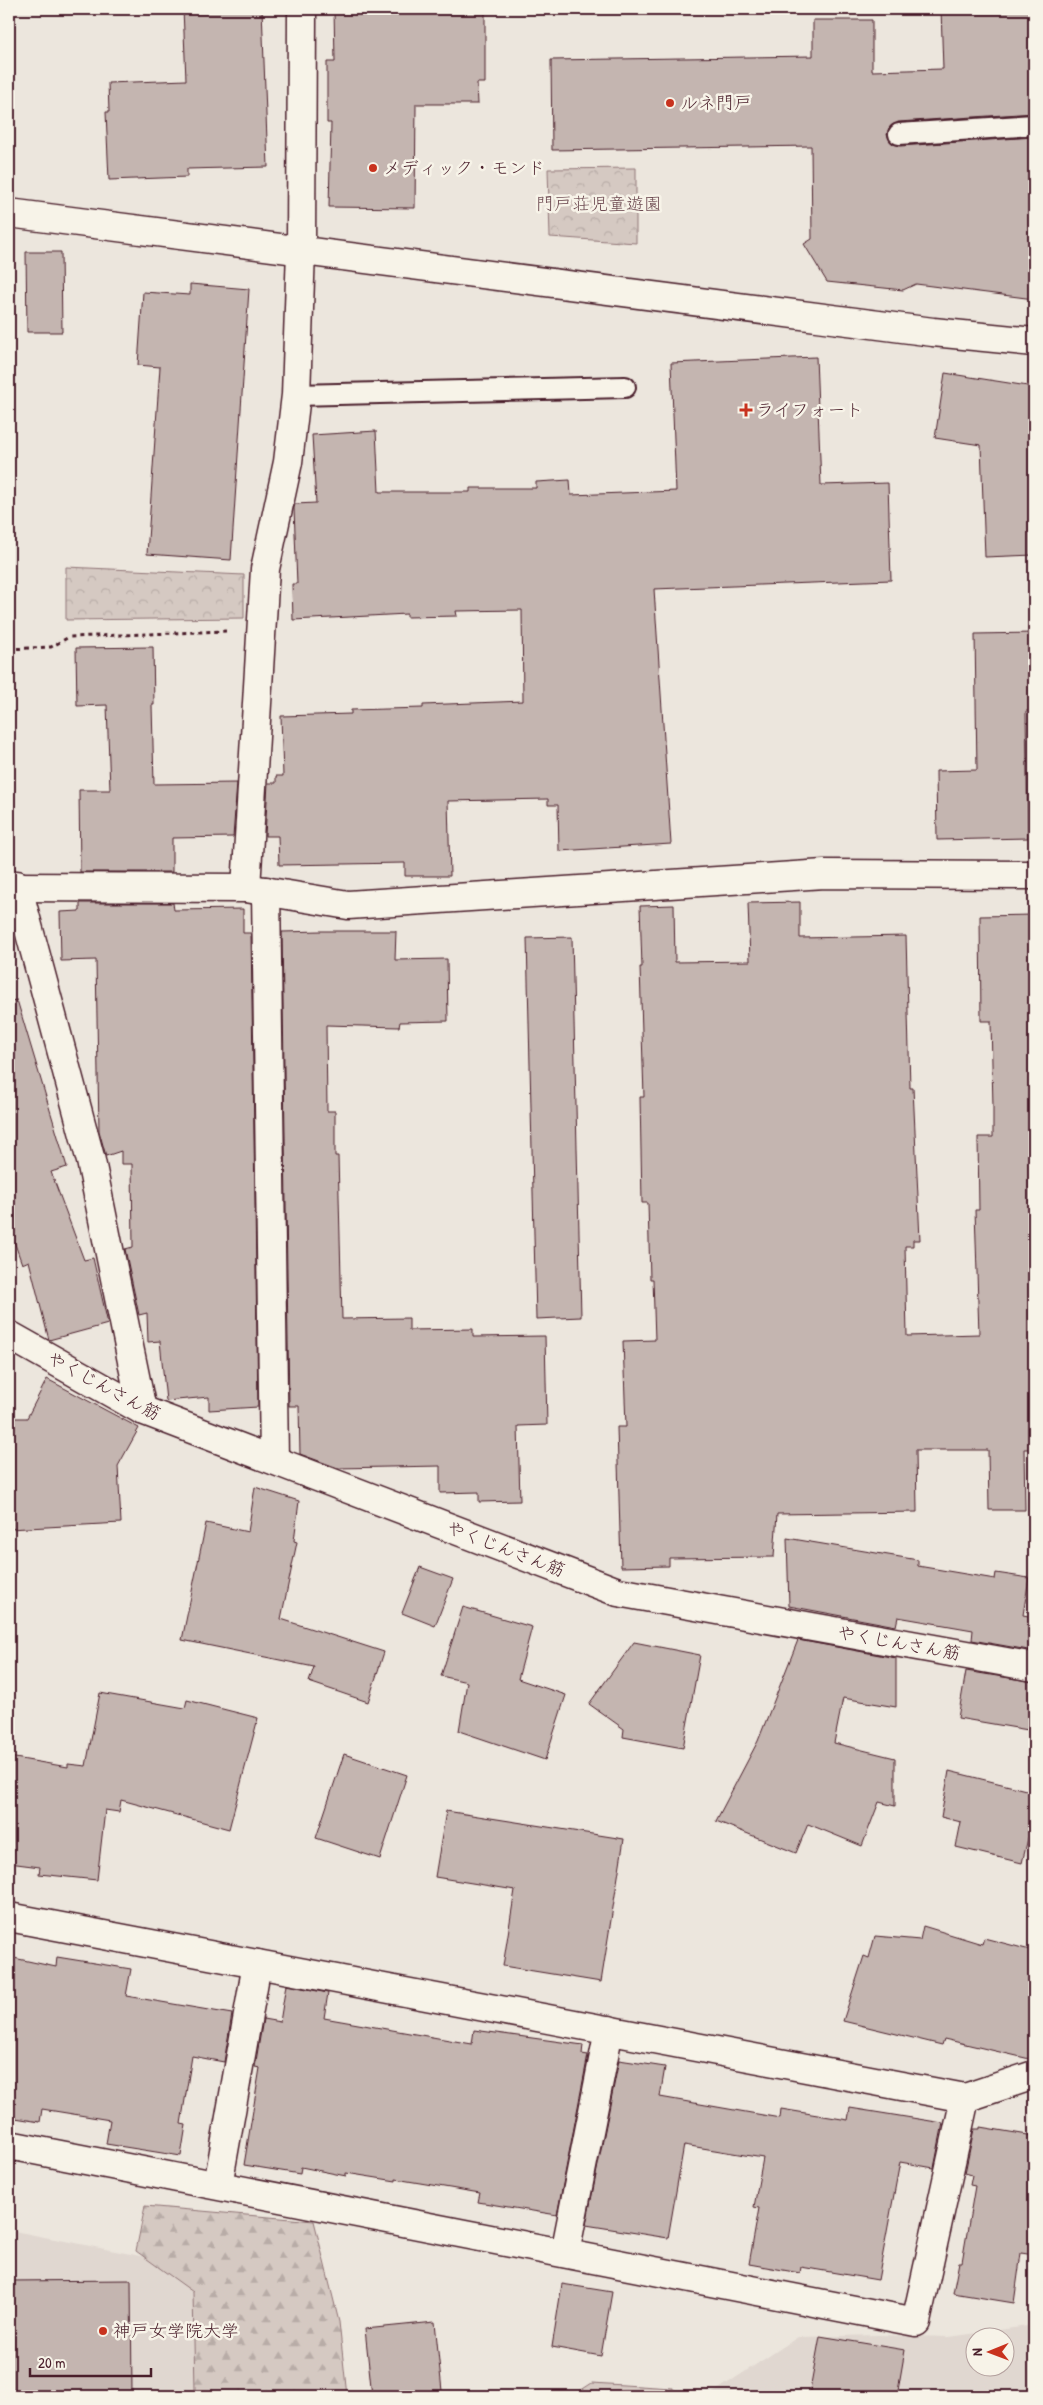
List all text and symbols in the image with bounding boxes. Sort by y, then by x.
place label: ルネ門戸 [680,90,752,115]
marker: ルネ門戸 [664,97,676,109]
place label: メディック・モンド [383,155,545,180]
marker: メディック・モンド [367,162,379,174]
park label: 門戸荘児童遊園 [536,191,662,216]
place label: ライフォート [756,397,863,422]
marker: ライフォート [740,404,752,416]
street label: やくじんさん筋 [43,1345,165,1426]
street label: やくじんさん筋 [443,1514,569,1583]
street label: やくじんさん筋 [835,1619,963,1666]
place label: 神戸女学院大学 [113,2318,239,2343]
marker: 神戸女学院大学 [97,2325,109,2337]
north arrow [966,2328,1016,2378]
scale bar [30,2345,151,2377]
text: N [967,2348,986,2356]
text: 20 m [38,2352,65,2373]

